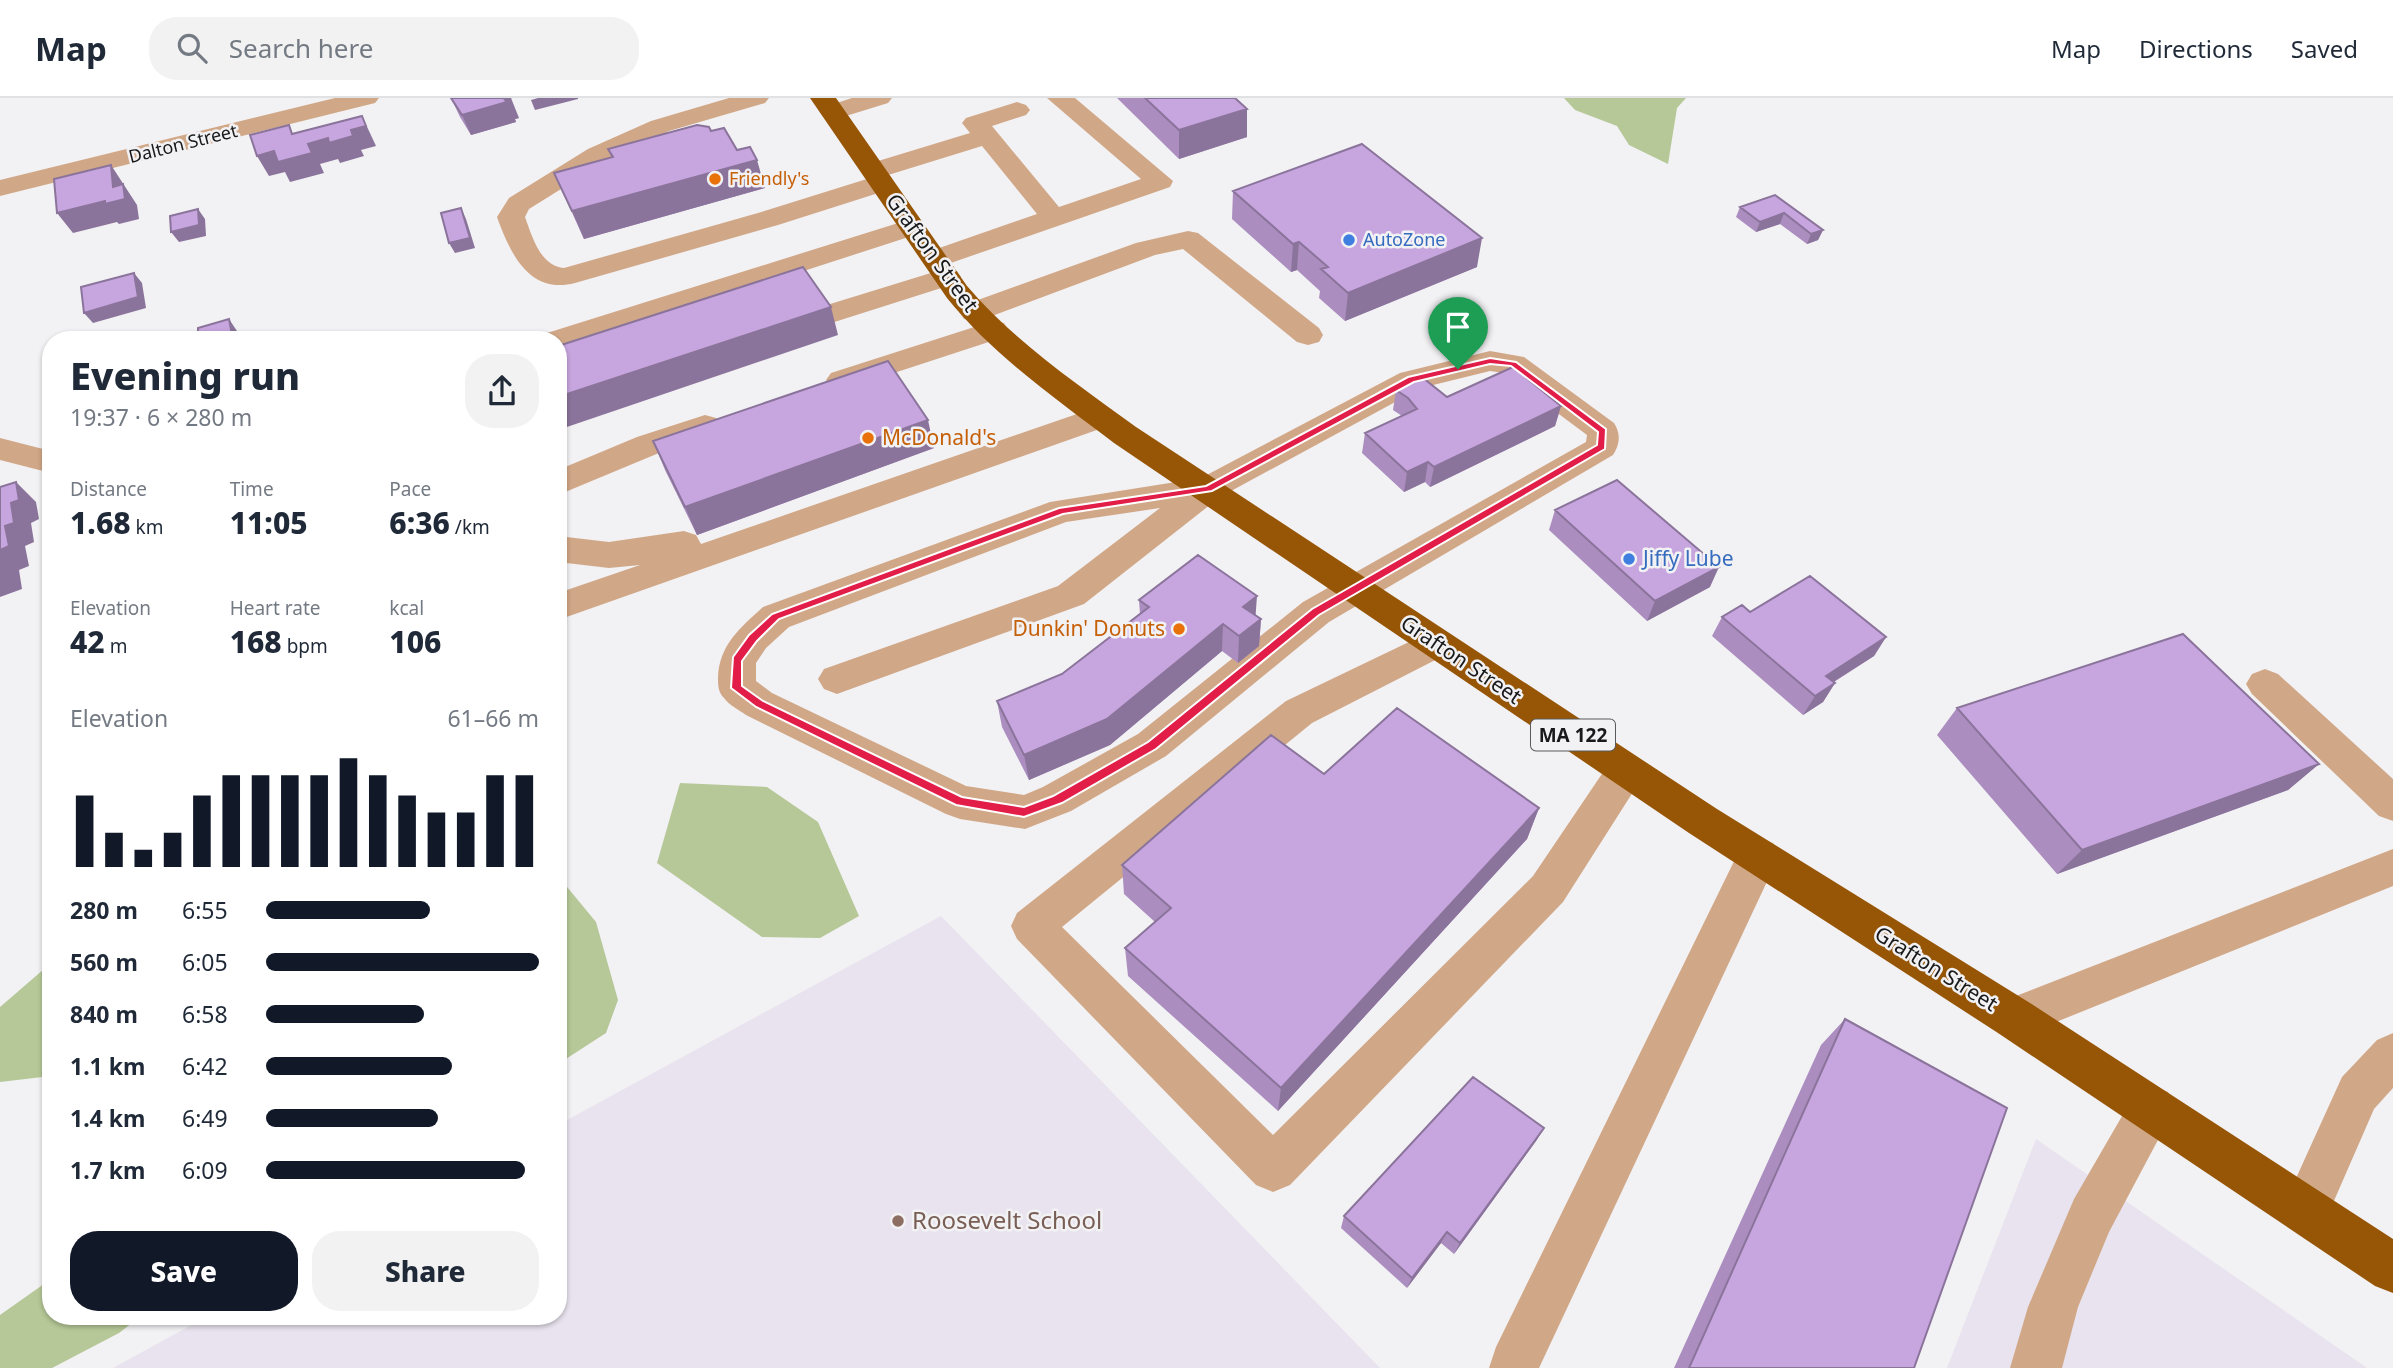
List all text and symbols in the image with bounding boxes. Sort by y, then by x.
search box [149,17,639,80]
text: Map [35,26,107,71]
icon: search [173,29,211,67]
text: Search here [229,30,373,66]
text: Map [2051,32,2101,65]
text: Directions [2139,32,2253,65]
text: Saved [2291,32,2358,65]
street label: Dalton Street [126,118,240,168]
place label: Friendly's [729,166,809,190]
marker: Friendly's [707,171,723,187]
street label: Grafton Street [880,188,985,318]
place label: AutoZone [1363,227,1445,251]
marker: AutoZone [1341,232,1357,248]
pin [1428,297,1488,369]
icon: arrive [1439,308,1477,346]
text: Evening run [70,349,300,401]
button: share [465,354,539,428]
text: 19:37 · 6 × 280 m [70,401,252,433]
place label: McDonald's [882,423,996,451]
marker: McDonald's [860,430,876,446]
text: Distance [70,476,147,502]
text: Time [230,476,274,502]
text: Pace [389,476,431,502]
text: 1.68 [70,502,131,543]
text: 11:05 [230,502,308,543]
text: 6:36 [389,502,450,543]
text: km [131,514,163,540]
text: /km [450,514,490,540]
place label: Jiffy Lube [1641,544,1734,572]
marker: Jiffy Lube [1621,551,1637,567]
text: Elevation [70,595,151,621]
text: Heart rate [230,595,320,621]
text: kcal [389,595,424,621]
street label: Grafton Street [1396,608,1528,710]
place label: Dunkin' Donuts [1012,614,1165,642]
text: 42 [70,621,105,662]
text: 168 [230,621,282,662]
text: 106 [389,621,441,662]
marker: Dunkin' Donuts [1171,621,1187,637]
text: m [105,633,127,659]
text: bpm [282,633,328,659]
text: Elevation [70,702,168,734]
text: 61–66 m [447,702,539,734]
road number: MA 122 [1531,720,1615,750]
text: 280 m [70,894,138,926]
text: 6:55 [182,894,228,926]
street label: Grafton Street [1870,919,2004,1017]
text: 560 m [70,946,138,978]
text: 6:05 [182,946,228,978]
text: 840 m [70,998,138,1030]
text: 6:58 [182,998,228,1030]
text: 1.1 km [70,1050,145,1082]
text: 6:42 [182,1050,228,1082]
text: 1.4 km [70,1102,145,1134]
text: 6:49 [182,1102,228,1134]
text: 1.7 km [70,1154,145,1186]
text: 6:09 [182,1154,228,1186]
place label: Roosevelt School [912,1203,1102,1236]
marker: Roosevelt School [890,1213,906,1229]
button: Save [70,1231,298,1311]
button: Share [312,1231,539,1311]

